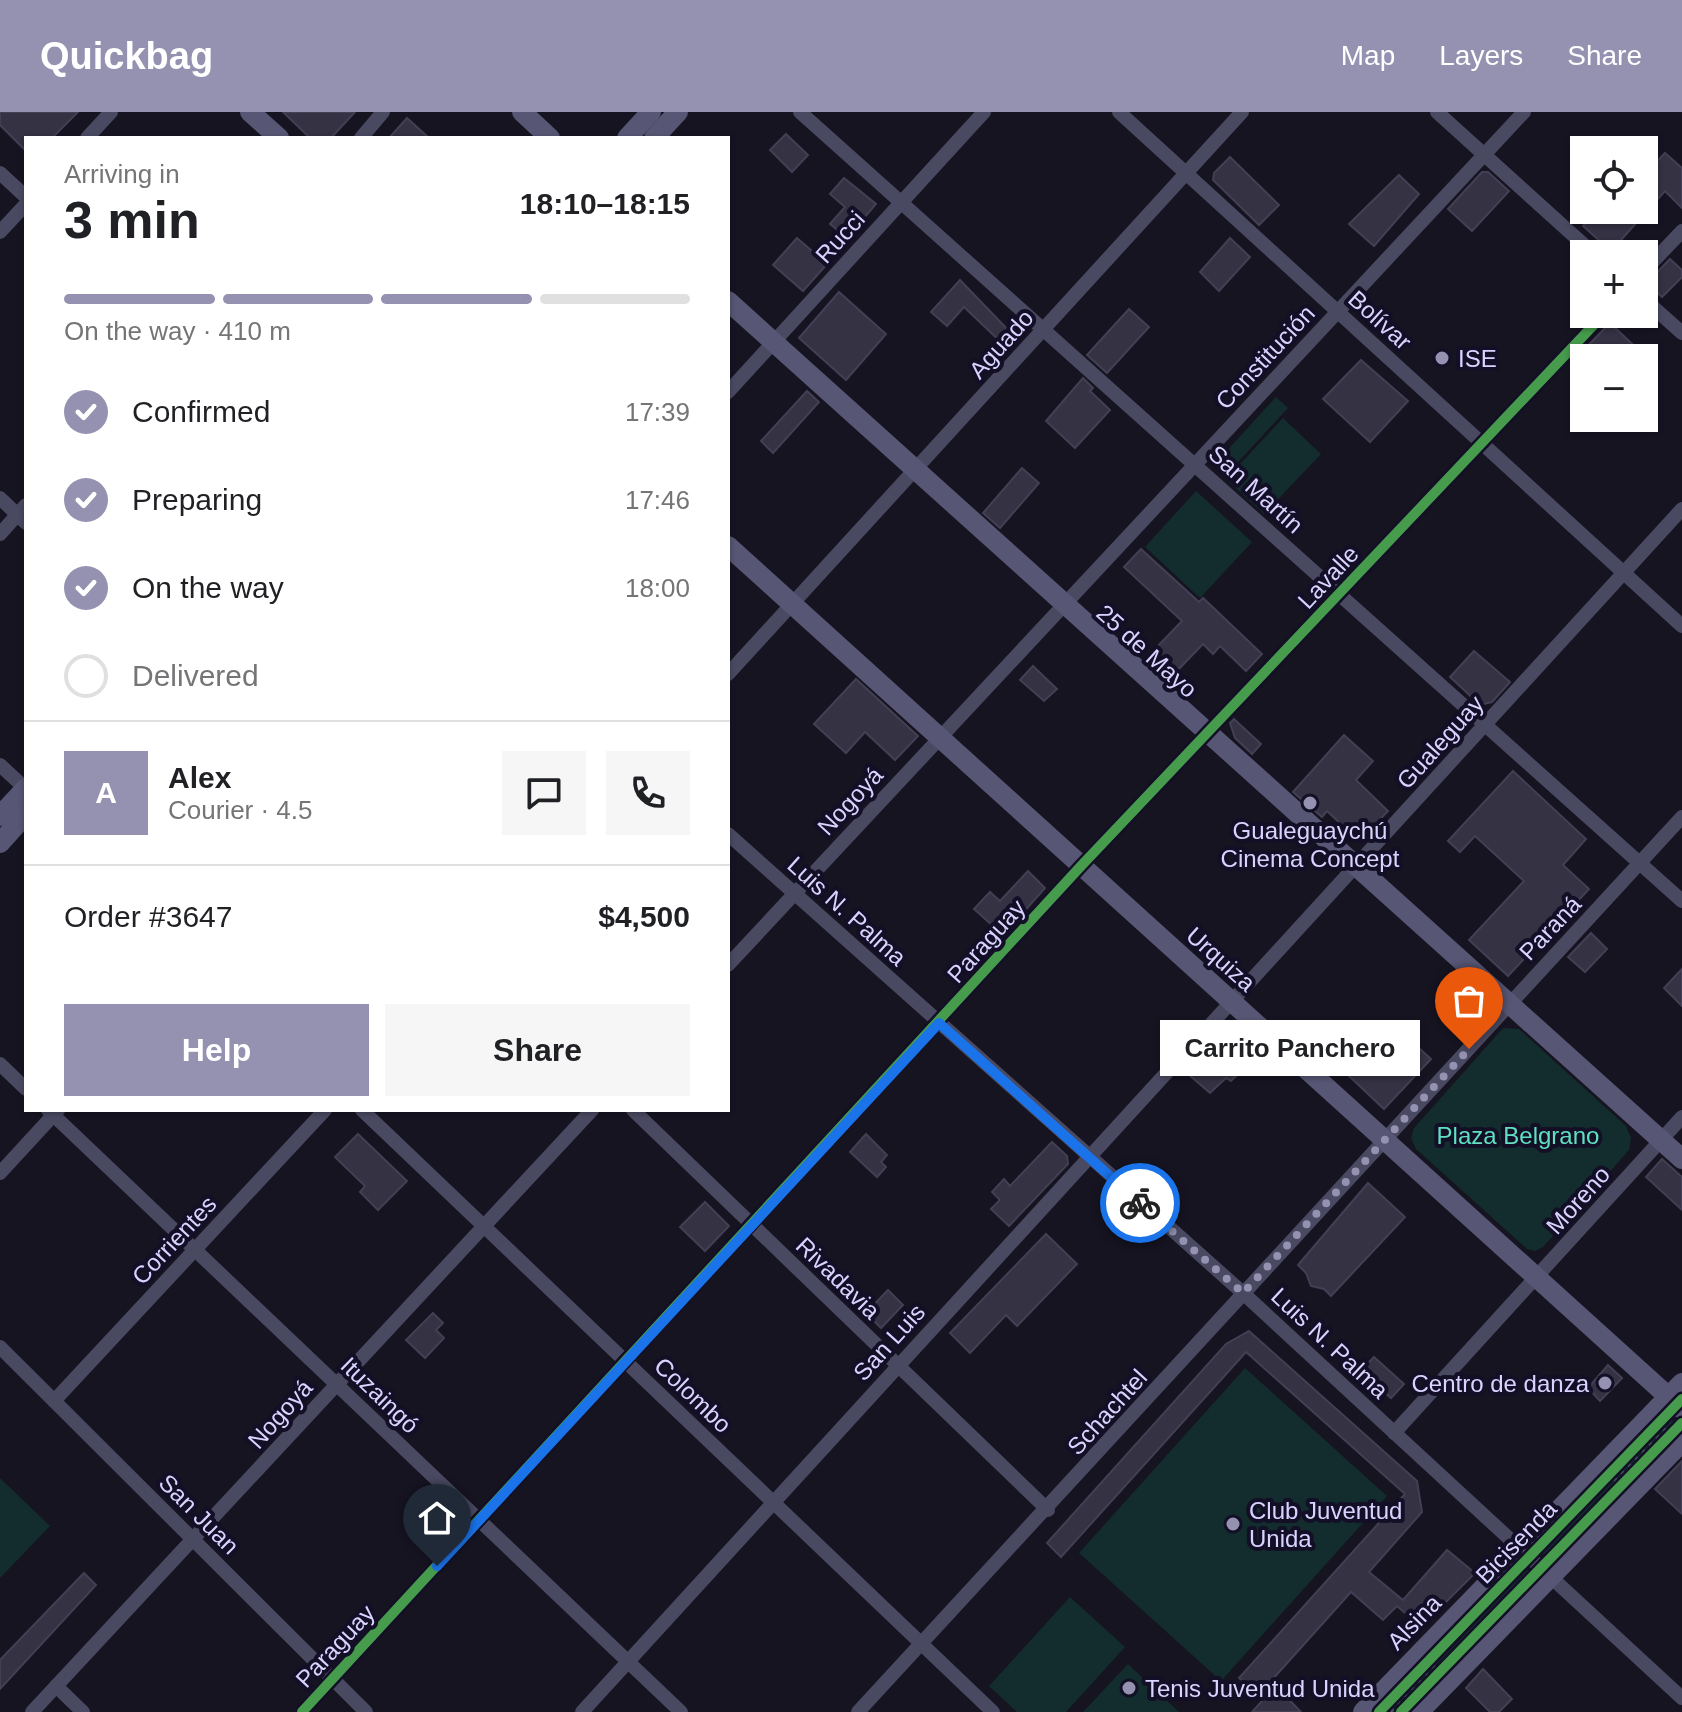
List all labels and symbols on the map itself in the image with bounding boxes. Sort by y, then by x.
street label: Rucci [810,206,870,268]
street label: Bolívar [1343,285,1417,355]
street label: Constitución [1210,299,1320,415]
street label: Aguado [963,304,1039,384]
place label: ISE [1458,345,1497,372]
marker: ISE [1433,349,1451,367]
street label: San Martín [1203,440,1309,538]
street label: Lavalle [1292,540,1364,614]
street label: 25 de Mayo [1091,599,1203,703]
street label: Gualeguay [1391,690,1489,794]
street label: Nogoyá [812,761,889,840]
marker: Gualeguaychú Cinema Concept [1301,794,1319,812]
place label: Gualeguaychú Cinema Concept [1221,817,1400,872]
street label: Luis N. Palma [782,851,912,971]
street label: Paraná [1514,890,1587,966]
street label: Paraguay [942,894,1030,988]
street label: Urquiza [1181,921,1261,997]
pin [1435,967,1503,1049]
callout: Carrito Panchero [1161,1021,1421,1077]
park label: Plaza Belgrano [1437,1122,1599,1149]
street label: Moreno [1541,1161,1615,1239]
courier [1100,1163,1180,1243]
street label: Corrientes [126,1190,222,1290]
street label: Rivadavia [791,1232,886,1325]
street label: Luis N. Palma [1266,1282,1394,1404]
street label: San Luis [848,1298,930,1386]
street label: Ituzaingó [336,1351,424,1439]
street label: Colombo [649,1352,737,1438]
street label: Schachtel [1062,1364,1152,1460]
place label: Centro de danza [1412,1370,1590,1397]
street label: Nogoyá [242,1374,318,1454]
marker: Centro de danza [1596,1374,1614,1392]
street label: San Juan [154,1469,244,1559]
pin [403,1484,471,1566]
street label: Bicisenda [1470,1495,1562,1589]
place label: Club Juventud Unida [1249,1497,1402,1552]
marker: Club Juventud Unida [1224,1515,1242,1533]
street label: Alsina [1382,1589,1447,1655]
street label: Paraguay [290,1599,380,1693]
place label: Tenis Juventud Unida [1145,1675,1375,1702]
marker: Tenis Juventud Unida [1120,1679,1138,1697]

